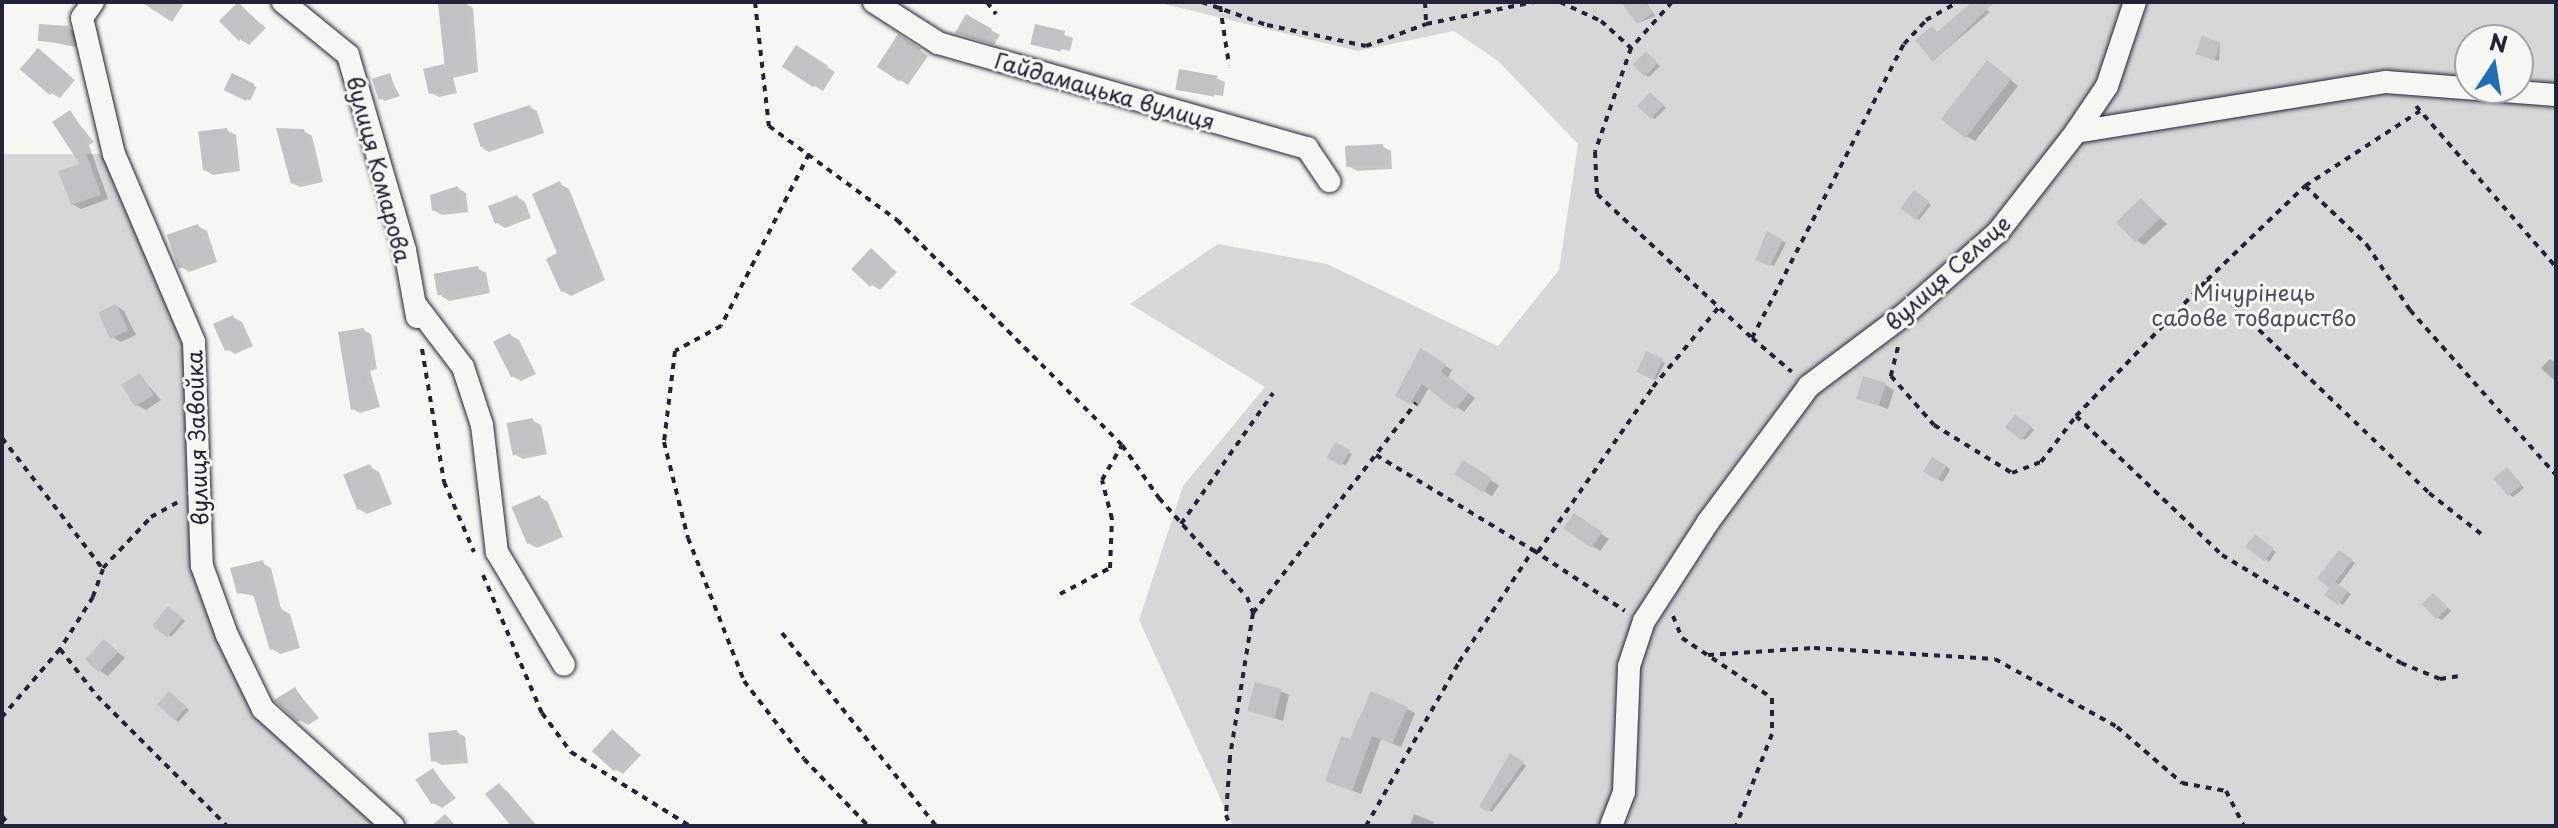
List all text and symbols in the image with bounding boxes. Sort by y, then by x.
north arrow [2454,24,2534,104]
text: N [2487,24,2511,60]
street label: Гайдамацька вулиця [991,46,1219,134]
street label: вулиця Комарова [342,73,418,265]
street label: вулиця Сельце [1879,209,2015,335]
park label: Мічурінець садове товариство [2152,278,2356,330]
street label: вулиця Завойка [180,350,212,526]

